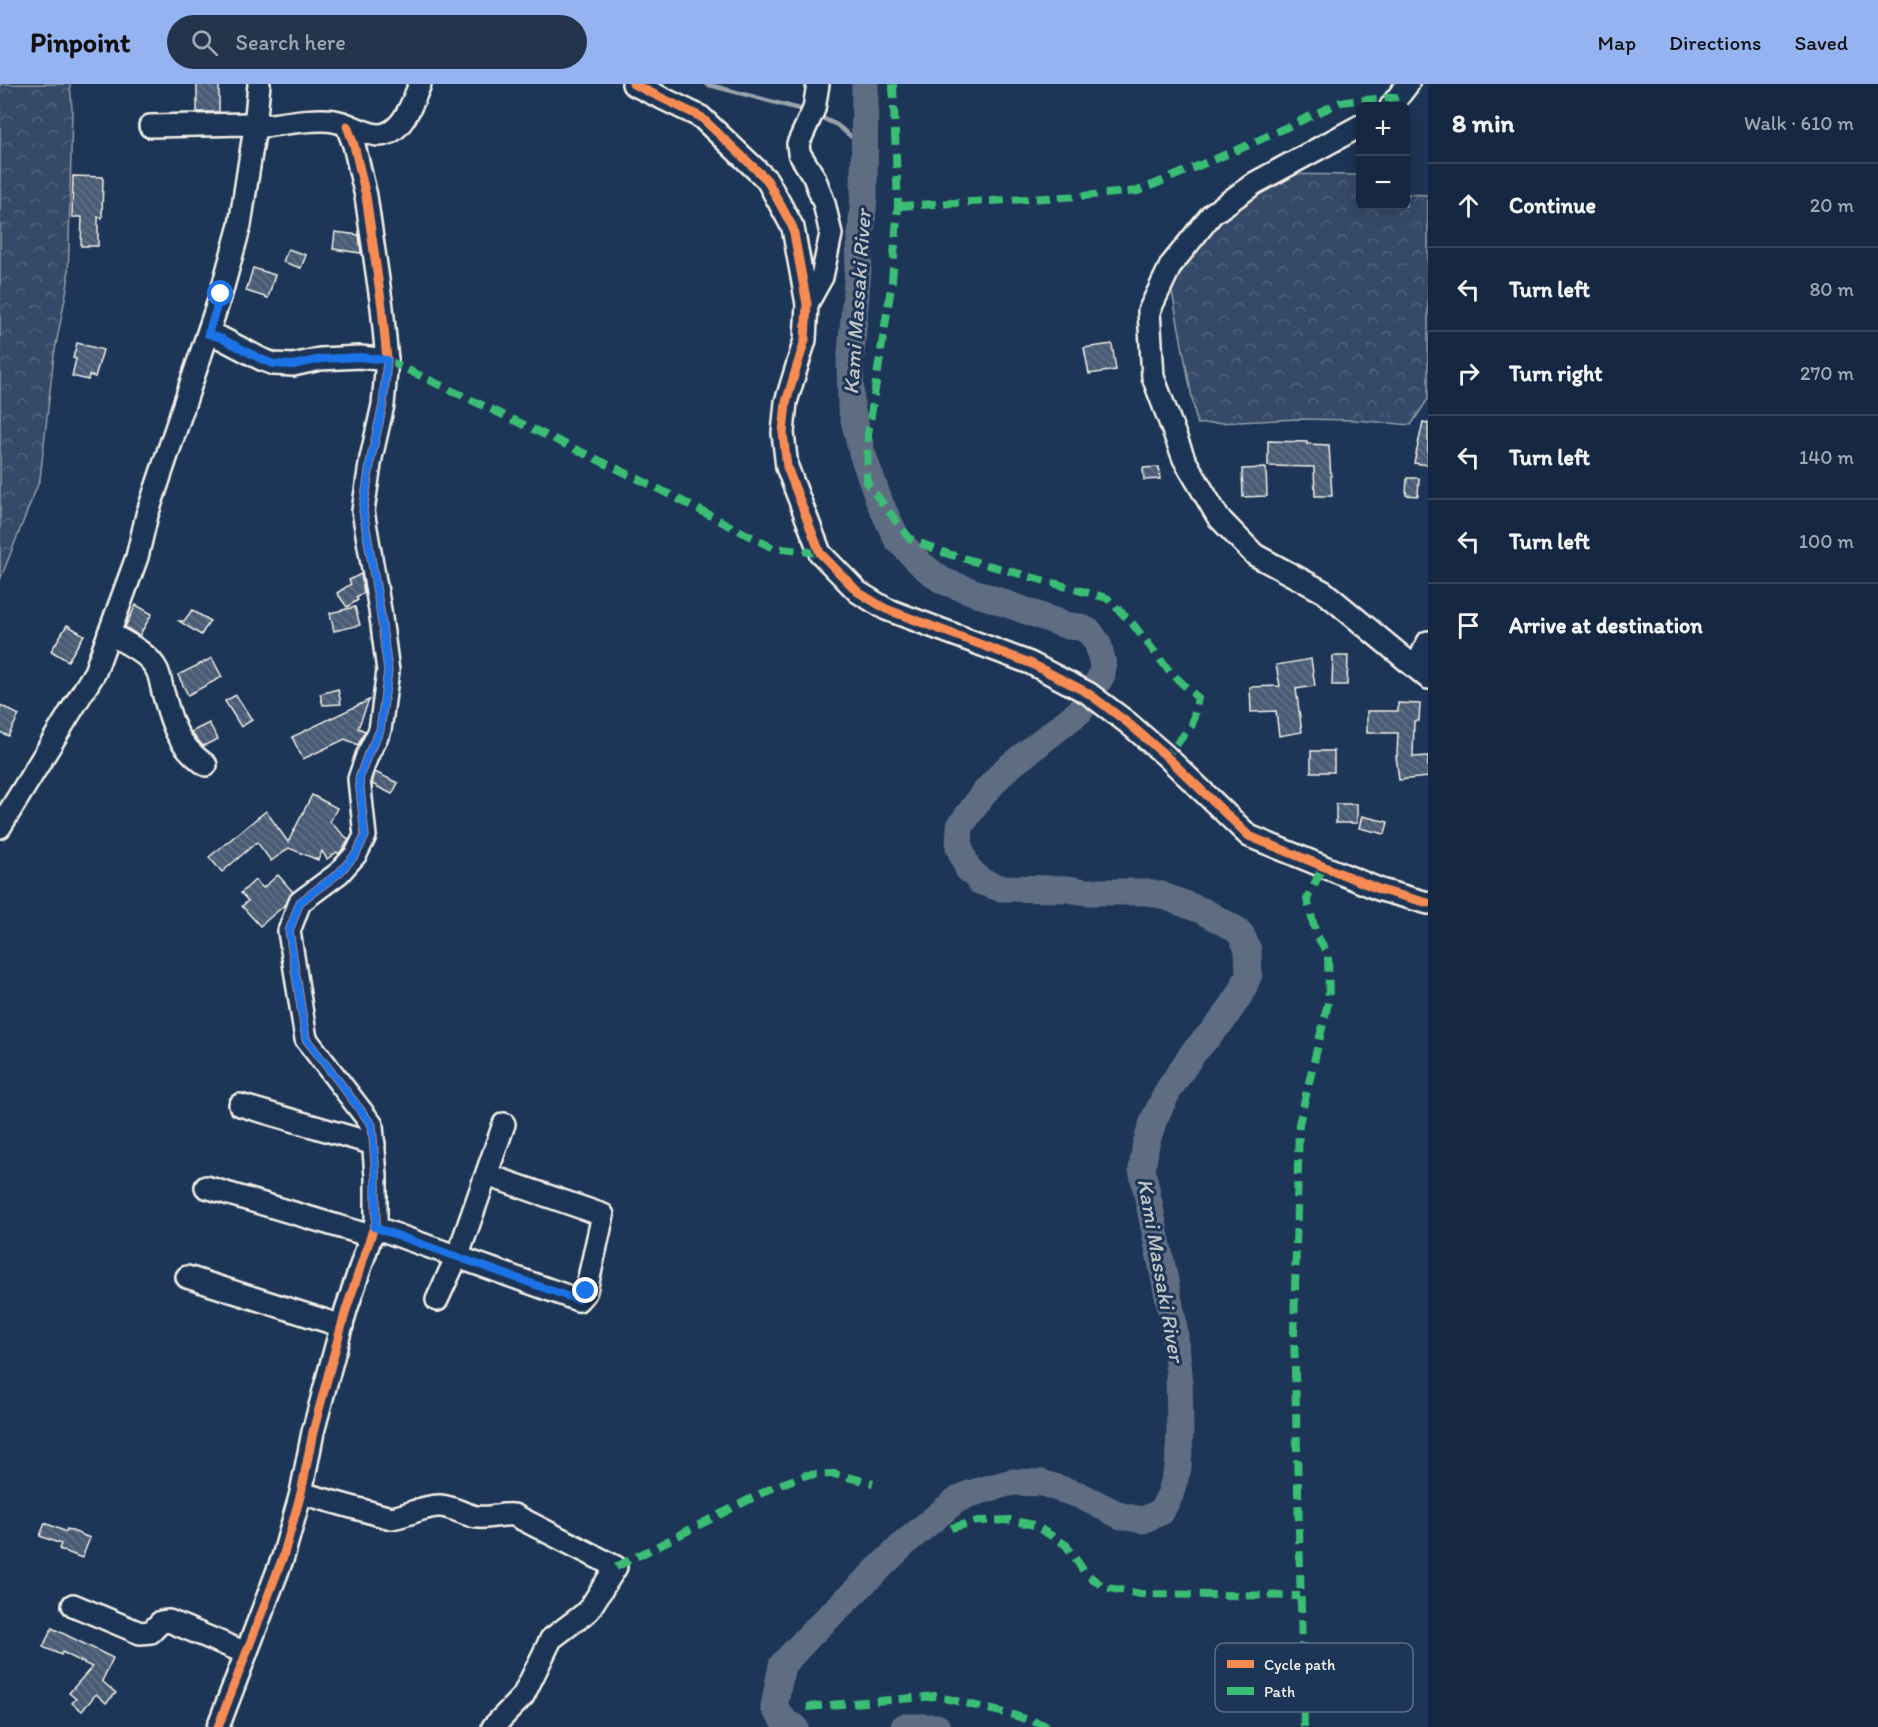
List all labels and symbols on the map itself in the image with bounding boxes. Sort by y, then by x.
water label: Kami Massaki River [837,206,877,395]
route start [207,280,233,306]
water label: Kami Massaki River [1132,1176,1191,1366]
route end [572,1277,598,1303]
legend [1215,1643,1413,1712]
text: Cycle path [1264,1655,1336,1674]
text: Path [1264,1682,1295,1701]

